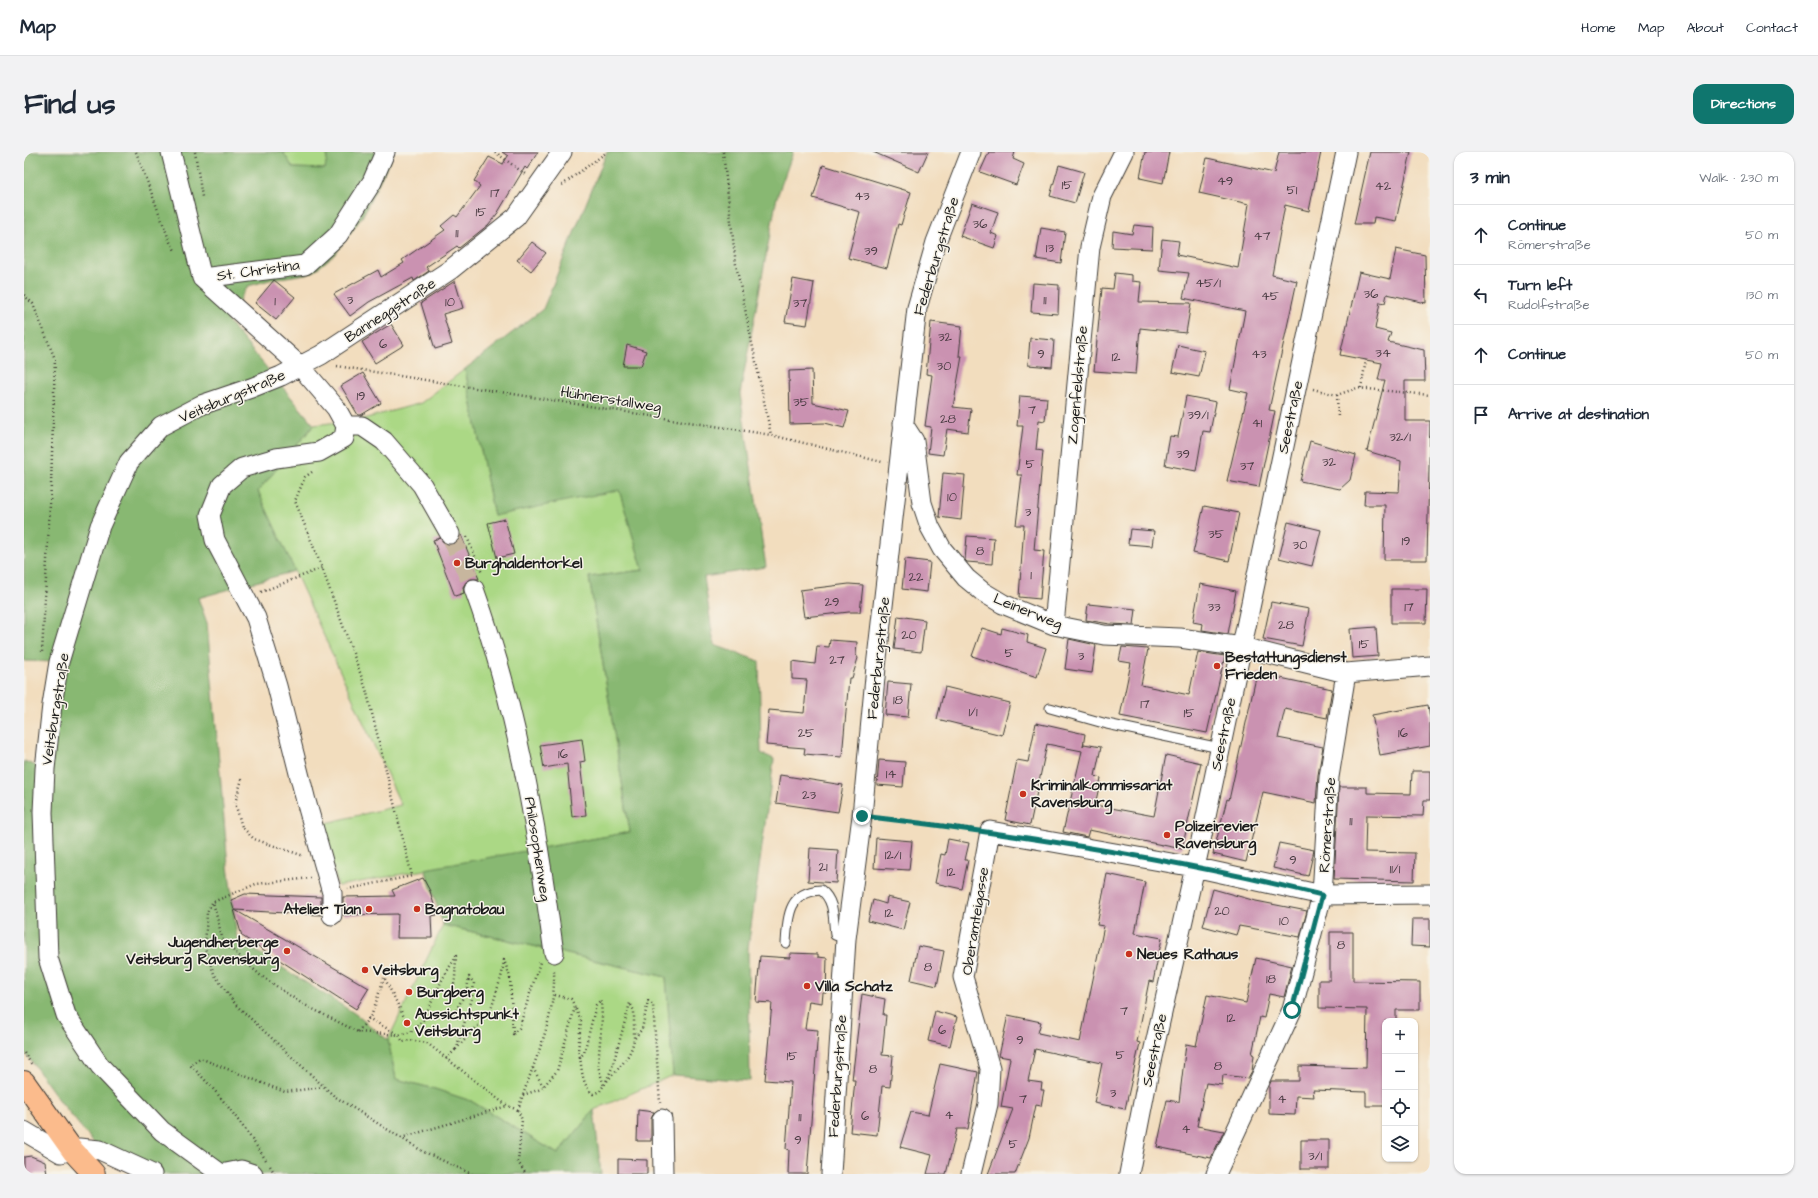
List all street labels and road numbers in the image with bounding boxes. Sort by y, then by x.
street label: Federburgstraße [908,194,965,318]
street label: St. Christina [215,254,301,287]
street label: Banneggstraße [340,273,441,349]
street label: Zogenfeldstraße [1062,325,1094,445]
street label: Veitsburgstraße [176,365,289,429]
street label: Seestraße [1273,379,1308,456]
street label: Hühnerstallweg [559,381,663,419]
street label: Leinerweg [990,588,1066,636]
street label: Federburgstraße [862,596,896,720]
street label: Veitsburgstraße [36,651,76,767]
street label: Seestraße [1206,696,1241,773]
street label: Römerstraße [1314,777,1341,873]
street label: Philosophenweg [518,795,556,903]
street label: Oberamteigasse [957,866,995,977]
street label: Seestraße [1137,1012,1172,1089]
street label: Federburgstraße [823,1014,853,1138]

